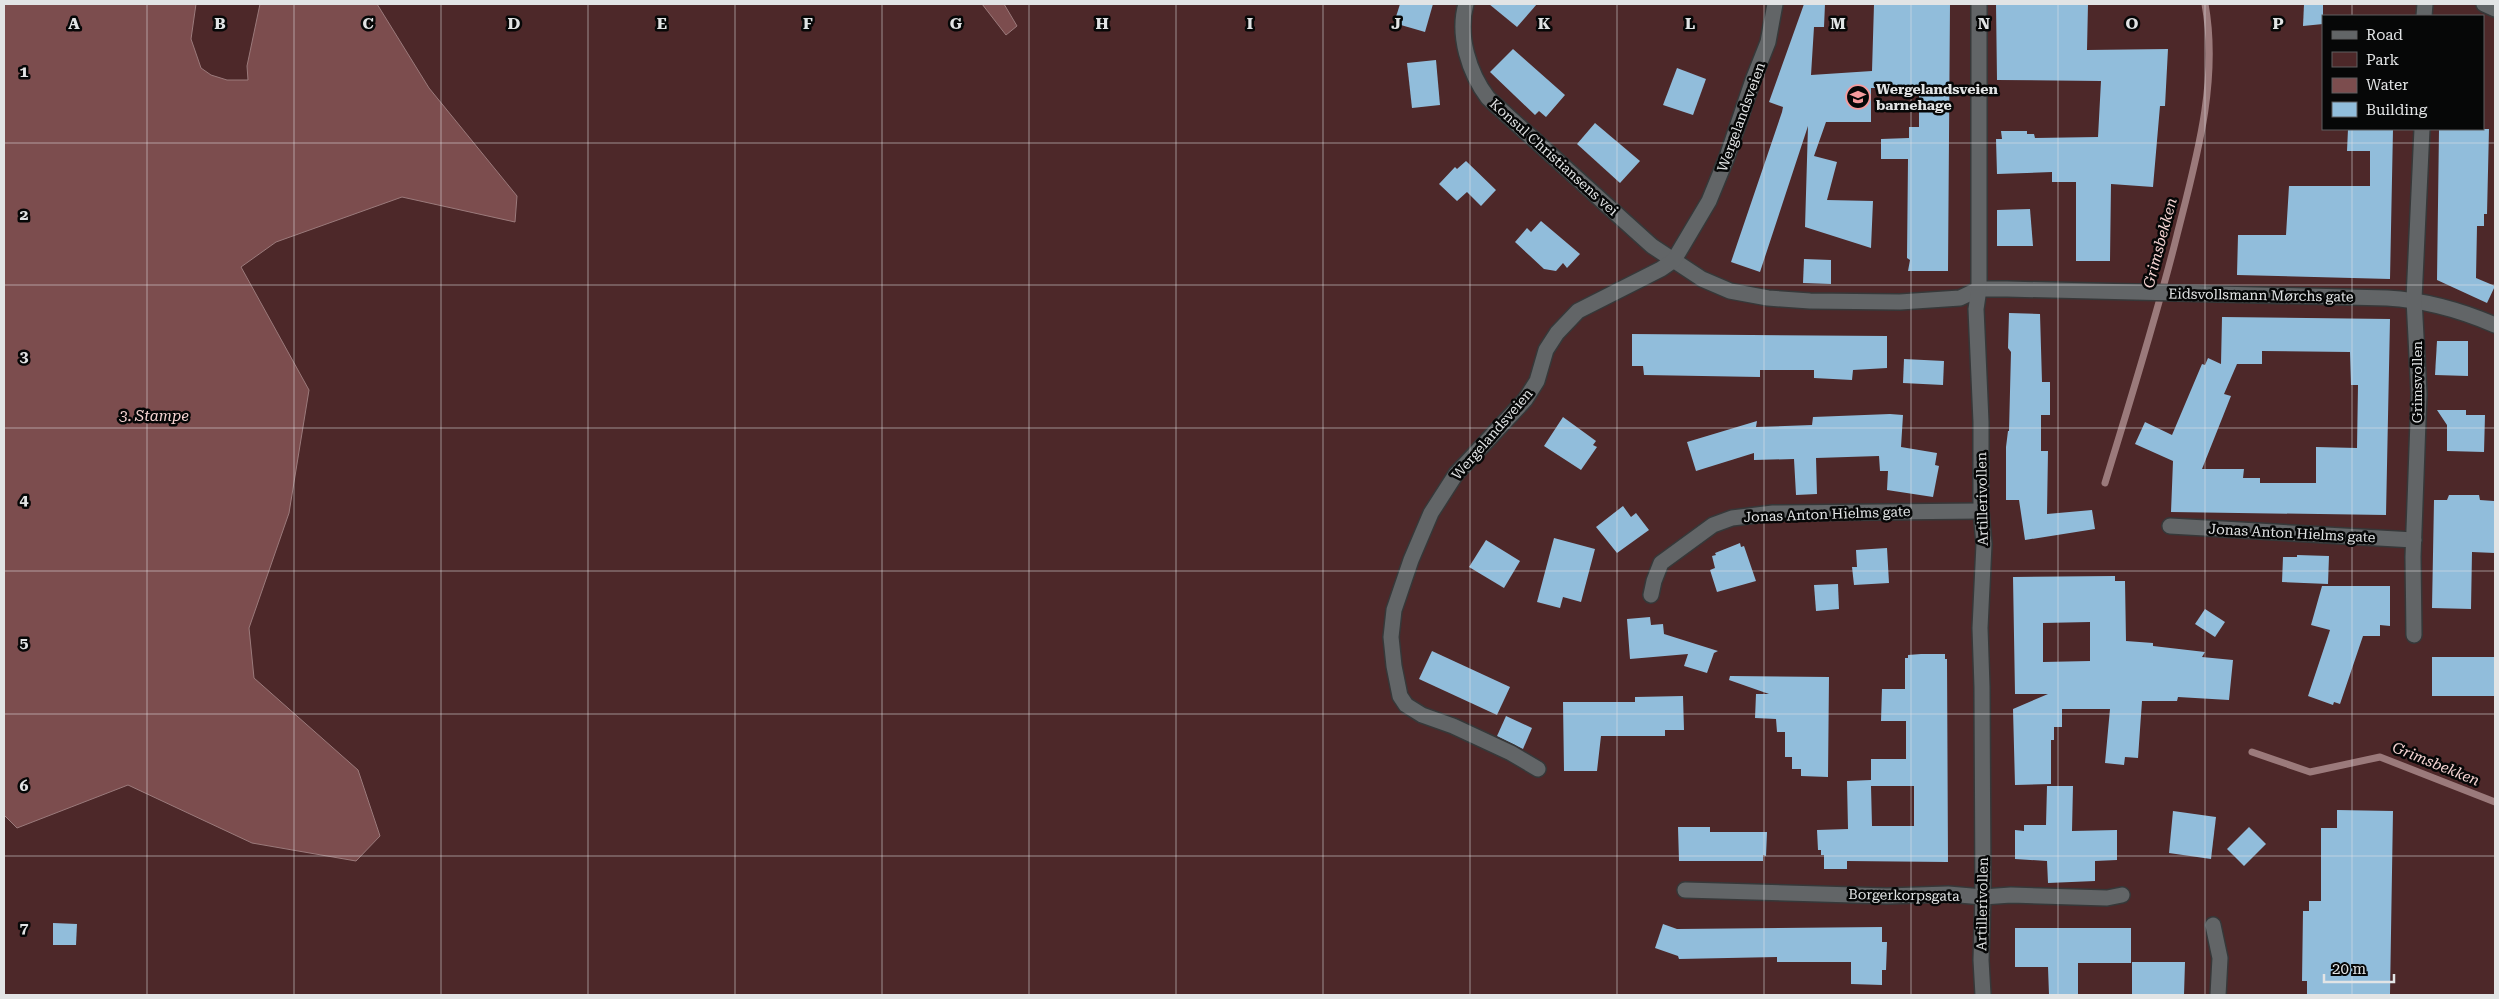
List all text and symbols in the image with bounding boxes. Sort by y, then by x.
text: A [68,14,80,33]
text: B [214,14,226,33]
text: C [362,14,374,33]
text: D [508,14,521,33]
text: E [657,14,667,33]
text: F [803,14,813,33]
text: G [950,14,963,33]
text: H [1095,14,1109,33]
text: I [1247,14,1253,33]
text: J [1391,14,1401,33]
text: K [1538,14,1551,33]
text: L [1685,14,1695,33]
text: M [1830,14,1846,33]
text: N [1978,14,1990,33]
text: O [2126,14,2139,33]
text: P [2272,14,2284,33]
legend [2322,15,2484,130]
text: Road [2366,26,2403,44]
text: Park [2366,51,2400,69]
street label: Wergelandsveien [1714,60,1768,174]
text: 1 [20,62,29,81]
text: Water [2366,76,2408,94]
place label: Wergelandsveien barnehage [1876,81,1998,113]
school or university icon: Wergelandsveien barnehage [1845,84,1871,110]
street label: Konsul Christiansens vei [1487,95,1622,219]
text: Building [2366,101,2428,119]
water label: Grimsbekken [2139,196,2181,290]
text: 2 [20,205,29,224]
street label: Eidsvollsmann Mørchs gate [2168,285,2354,305]
street label: Grimsvollen [2409,341,2425,423]
text: 3 [20,347,29,366]
street label: Wergelandsveien [1448,385,1536,483]
water label: 3. Stampe [118,407,189,425]
street label: Artillerivollen [1973,452,1991,546]
text: 4 [20,490,29,509]
street label: Jonas Anton Hielms gate [1743,503,1911,525]
street label: Jonas Anton Hielms gate [2208,521,2376,545]
text: 5 [20,633,29,652]
water label: Grimsbekken [2390,738,2482,790]
text: 6 [20,776,29,795]
street label: Artillerivollen [1973,857,1991,951]
street label: Borgerkorpsgata [1848,886,1960,904]
text: 7 [20,918,29,937]
scale bar [2324,952,2394,984]
text: 20 m [2332,960,2367,978]

